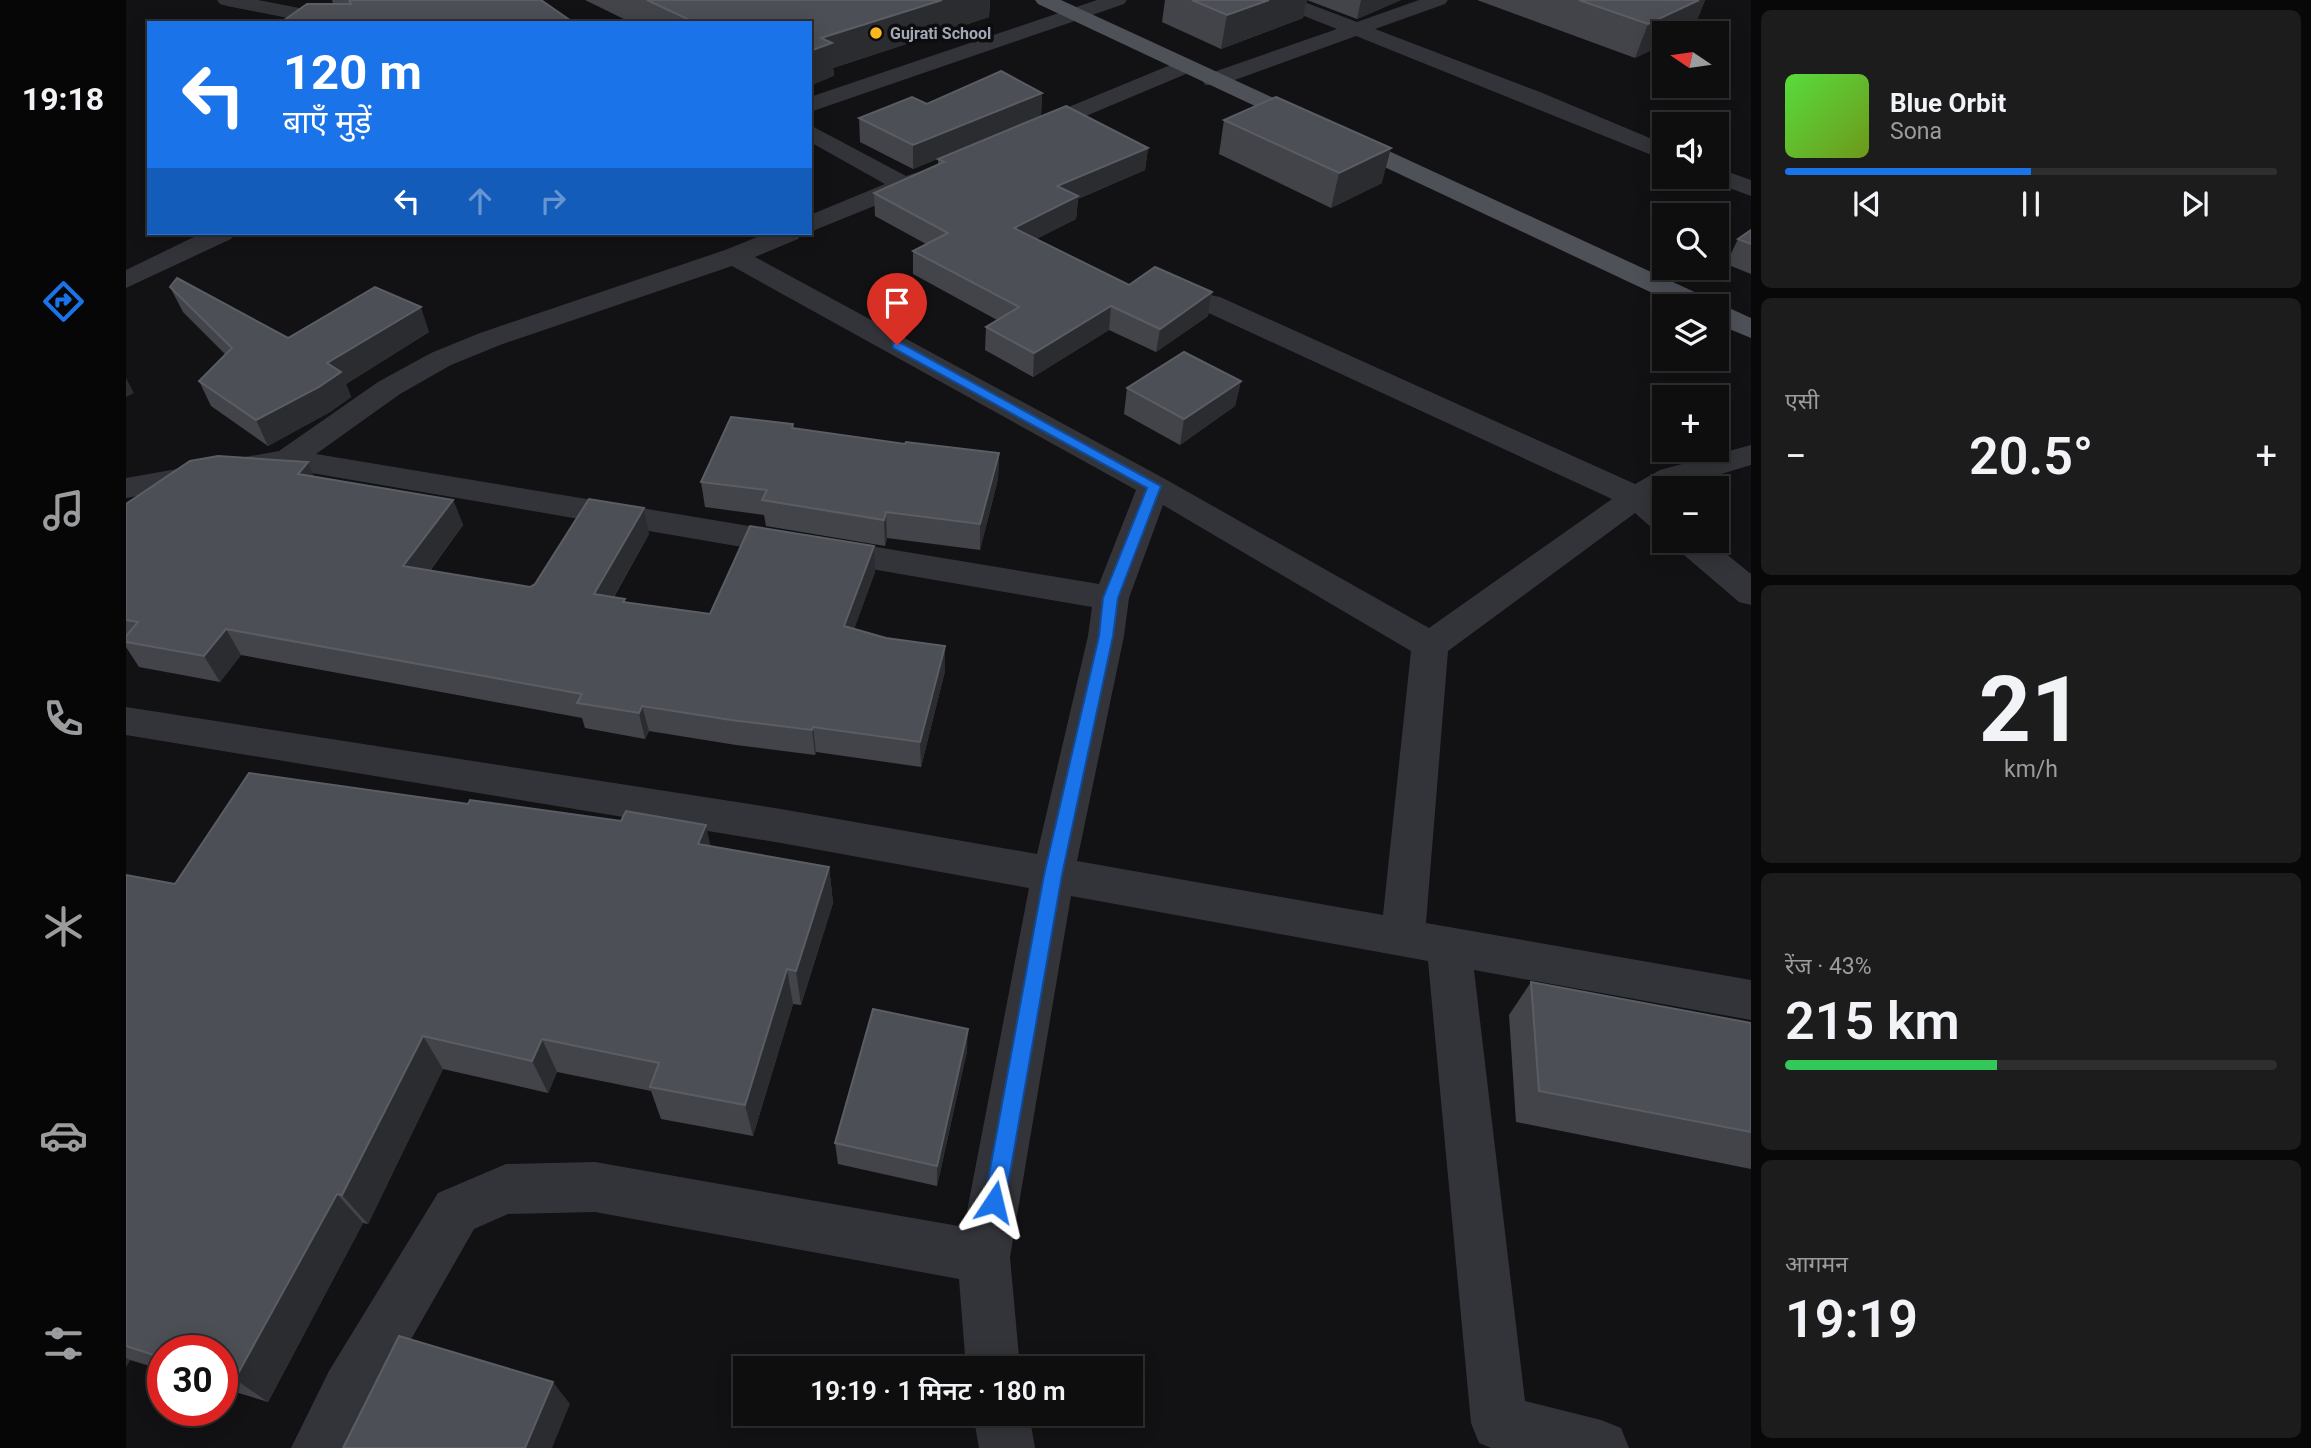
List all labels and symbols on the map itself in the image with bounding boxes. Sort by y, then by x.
north arrow [1652,21,1729,98]
place label: Gujrati School [890,24,991,43]
marker: Gujrati School [868,25,884,41]
pin [867,273,927,345]
position arrow [957,1165,1031,1239]
speed limit sign: 30 [147,1335,238,1426]

